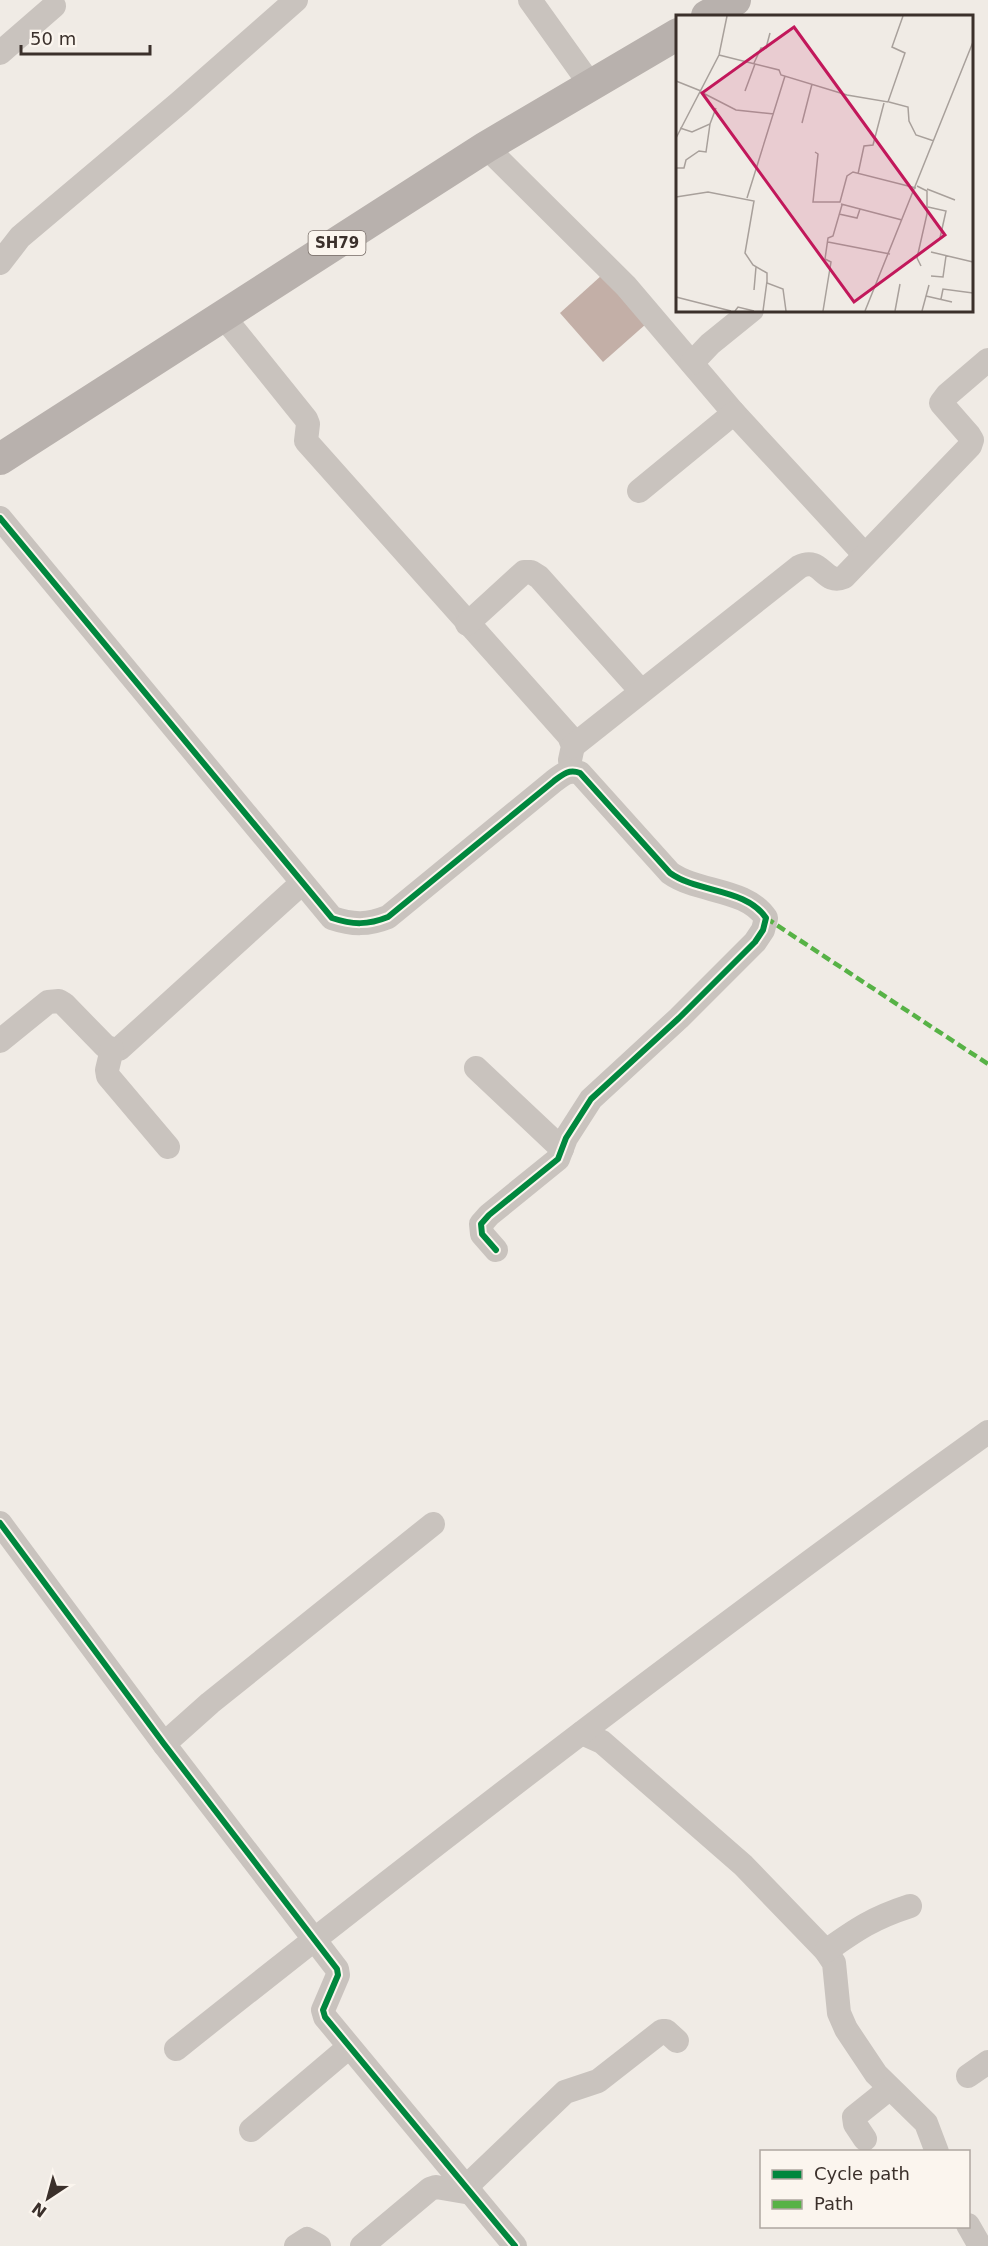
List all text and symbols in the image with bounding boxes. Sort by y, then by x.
inset map [676,15,973,312]
scale bar [21,18,150,56]
text: 50 m [30,28,76,49]
road number: SH79 [308,231,366,255]
legend [760,2150,970,2228]
text: Cycle path [814,2163,910,2184]
north arrow [18,2168,78,2228]
text: Path [814,2193,854,2214]
text: N [28,2198,50,2221]

